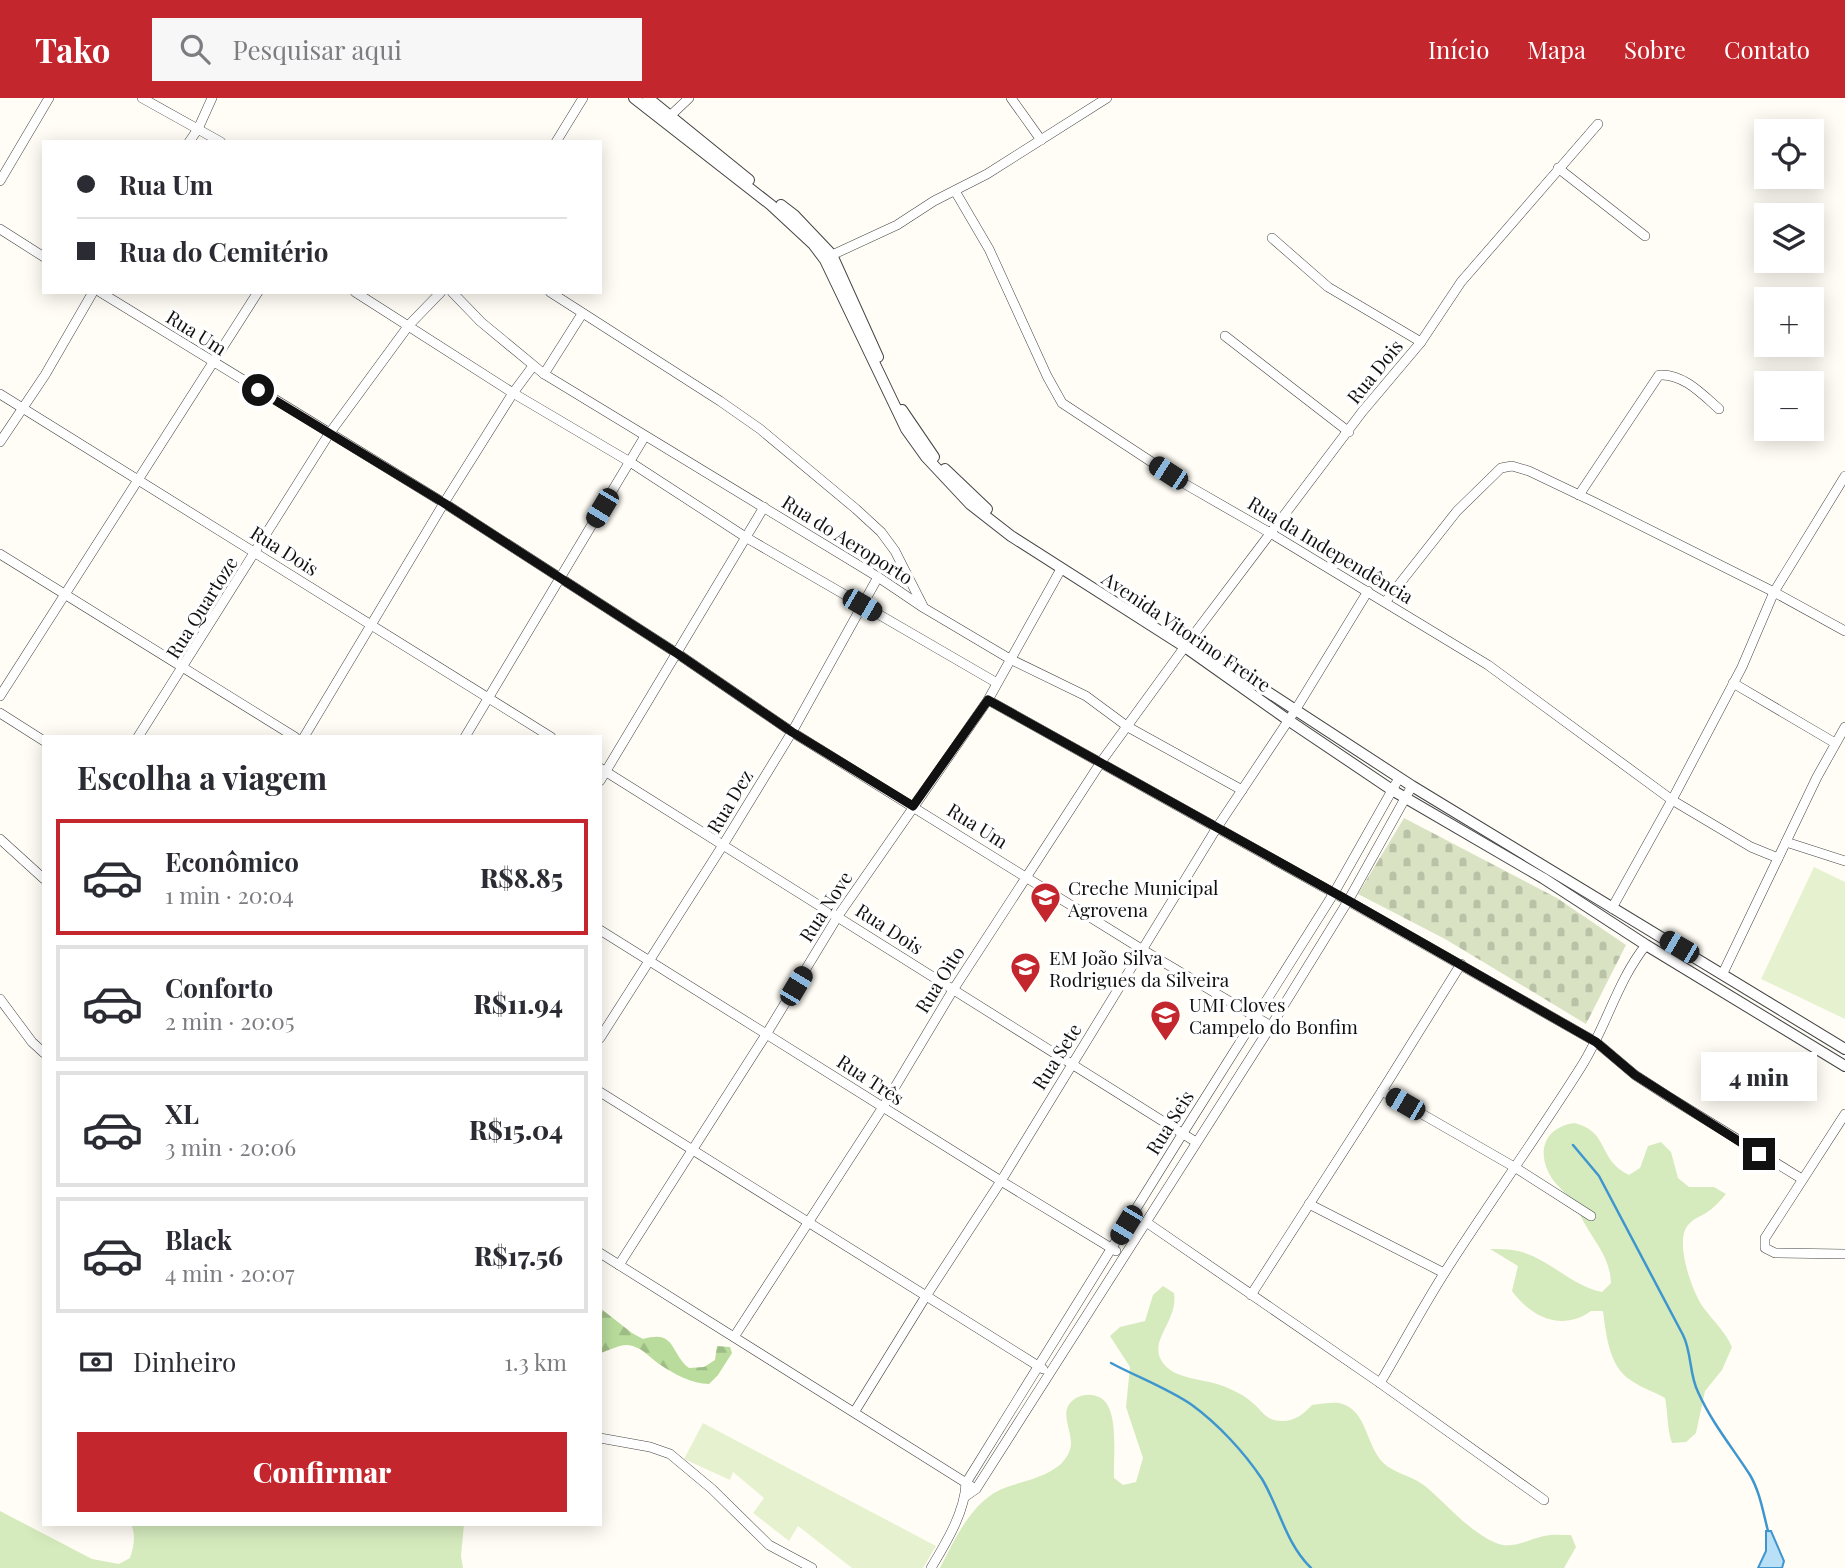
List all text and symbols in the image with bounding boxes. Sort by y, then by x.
search box [152,18,642,81]
text: Tako [35,27,110,71]
icon: search [176,30,214,68]
text: Pesquisar aqui [232,32,402,67]
text: Início [1428,33,1489,65]
text: Mapa [1527,33,1586,65]
text: Sobre [1624,33,1686,65]
text: Contato [1724,33,1810,65]
map controls [1754,119,1824,441]
button: locate [1754,119,1824,189]
text: Rua Um [119,167,213,202]
button: layers [1754,203,1824,273]
text: Rua do Cemitério [119,234,328,269]
button: + [1754,287,1824,357]
street label: Rua Um [162,303,232,361]
street label: Rua Dois [1340,333,1408,409]
button: − [1754,371,1824,441]
route start [242,374,274,406]
car [1145,453,1192,493]
car [583,485,622,531]
street label: Rua do Aeroporto [778,488,918,590]
street label: Rua da Independência [1243,489,1419,609]
street label: Rua Dois [246,519,324,581]
street label: Rua Quartoze [159,551,243,663]
street label: Avenida Vitorino Freire [1097,564,1277,697]
car [839,585,886,625]
text: Escolha a viagem [77,755,327,798]
street label: Rua Dez [700,764,758,838]
street label: Rua Um [943,796,1013,854]
text: Econômico [165,844,299,879]
icon: car [81,846,144,909]
text: R$8.85 [480,860,563,895]
street label: Rua Nove [792,866,858,946]
place label: Creche Municipal Agrovena [1067,874,1219,922]
text: 1 min · 20:04 [165,879,294,910]
school or university icon: Creche Municipal Agrovena [1028,881,1062,925]
street label: Rua Dois [851,897,929,959]
car [1656,927,1703,967]
street label: Rua Oito [908,941,970,1017]
place label: EM João Silva Rodrigues da Silveira [1049,944,1230,992]
school or university icon: EM João Silva Rodrigues da Silveira [1009,951,1043,995]
car [777,963,816,1009]
text: Conforto [165,970,273,1005]
icon: car [81,972,144,1035]
text: R$11.94 [473,986,563,1021]
place label: UMI Cloves Campelo do Bonfim [1189,991,1358,1039]
school or university icon: UMI Cloves Campelo do Bonfim [1149,998,1183,1042]
text: 2 min · 20:05 [165,1005,294,1036]
street label: Rua Sete [1025,1018,1087,1094]
street label: Rua Três [833,1048,909,1110]
callout: 4 min [1701,1052,1817,1102]
text: 4 min [1729,1061,1789,1092]
car [1382,1084,1429,1124]
street label: Rua Seis [1139,1085,1199,1159]
text: XL [165,1096,199,1131]
icon: car [81,1098,144,1161]
text: R$15.04 [469,1112,563,1147]
text: 3 min · 20:06 [165,1131,296,1162]
route end [1743,1138,1775,1170]
car [1107,1202,1146,1248]
text: Black [165,1222,232,1257]
icon: car [81,1224,144,1287]
text: R$17.56 [474,1238,563,1273]
text: 4 min · 20:07 [165,1257,295,1288]
icon: cash [77,1343,115,1381]
text: Dinheiro [133,1344,236,1379]
text: 1.3 km [504,1346,567,1377]
button: Confirmar [77,1432,567,1512]

